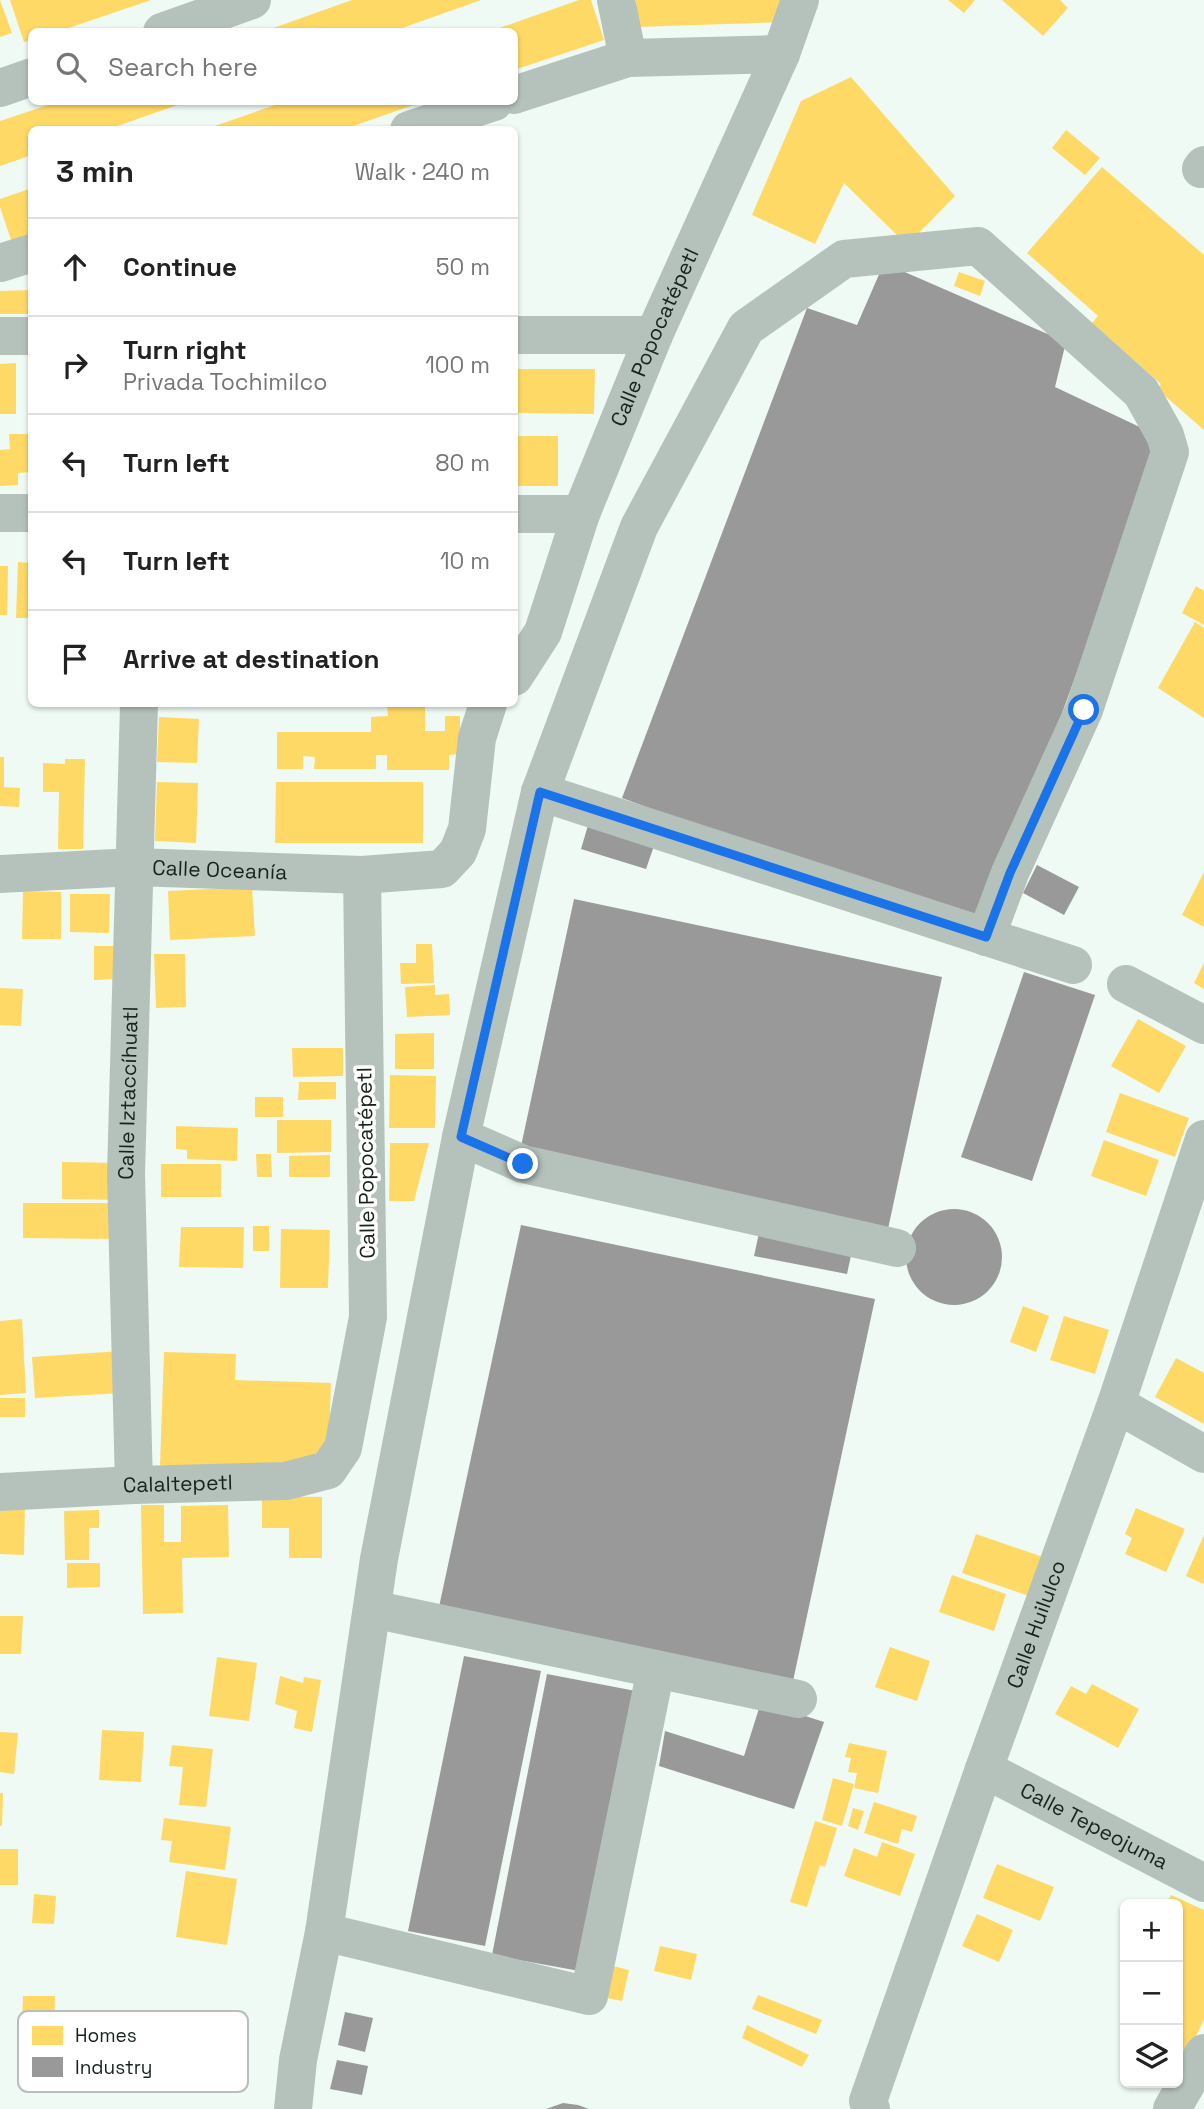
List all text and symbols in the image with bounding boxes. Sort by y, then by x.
search box [28,28,518,105]
icon: search [52,48,90,86]
text: Search here [108,50,258,84]
text: 3 min [56,152,134,191]
text: Walk · 240 m [355,157,490,187]
street label: Calle Popocatépetl [604,244,705,430]
icon: ahead [56,248,94,286]
text: Continue [123,250,237,284]
text: 50 m [436,252,490,282]
text: Turn right [123,333,247,367]
icon: right [56,346,94,384]
text: 100 m [425,350,490,380]
text: Privada Tochimilco [123,367,327,397]
icon: left [56,444,94,482]
text: Turn left [123,446,230,480]
text: 80 m [435,448,490,478]
icon: left [56,542,94,580]
text: Turn left [123,544,230,578]
text: 10 m [440,546,490,576]
icon: arrive [56,640,94,678]
text: Arrive at destination [123,642,380,676]
route start [1068,694,1099,725]
street label: Calle Oceanía [152,854,288,885]
street label: Calle Iztaccíhuatl [112,1006,144,1180]
street label: Calle Popocatépetl [350,1067,381,1259]
route end [507,1148,538,1179]
street label: Calaltepetl [122,1468,233,1499]
street label: Calle Huilulco [1000,1557,1071,1692]
street label: Calle Tepeojuma [1016,1776,1173,1875]
map controls [1120,1899,1183,2088]
button: + [1120,1899,1183,1962]
button: − [1120,1962,1183,2025]
legend [18,2011,248,2092]
text: Homes [75,2023,137,2048]
button: layers [1120,2025,1183,2088]
text: Industry [75,2055,152,2080]

